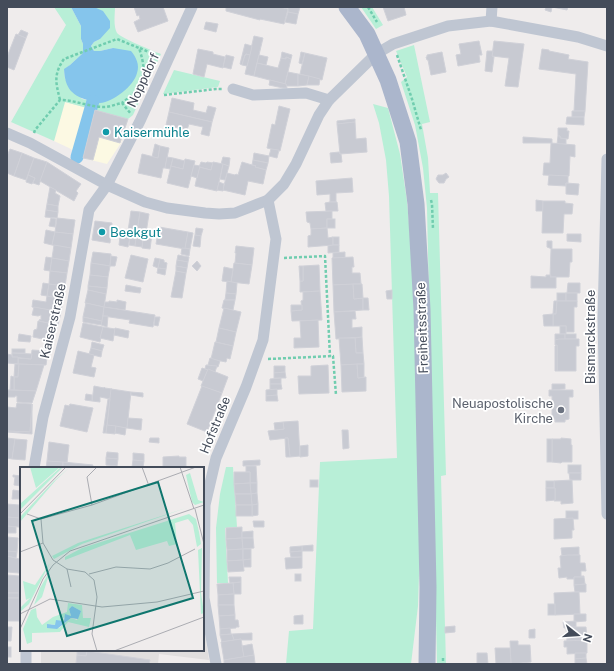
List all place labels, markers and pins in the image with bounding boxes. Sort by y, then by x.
place label: Kaisermühle [114,125,190,140]
marker: Kaisermühle [101,127,111,137]
place label: Beekgut [110,225,161,240]
marker: Beekgut [97,227,107,237]
place label: Neuapostolische Kirche [452,396,553,426]
marker: Neuapostolische Kirche [556,405,566,415]

